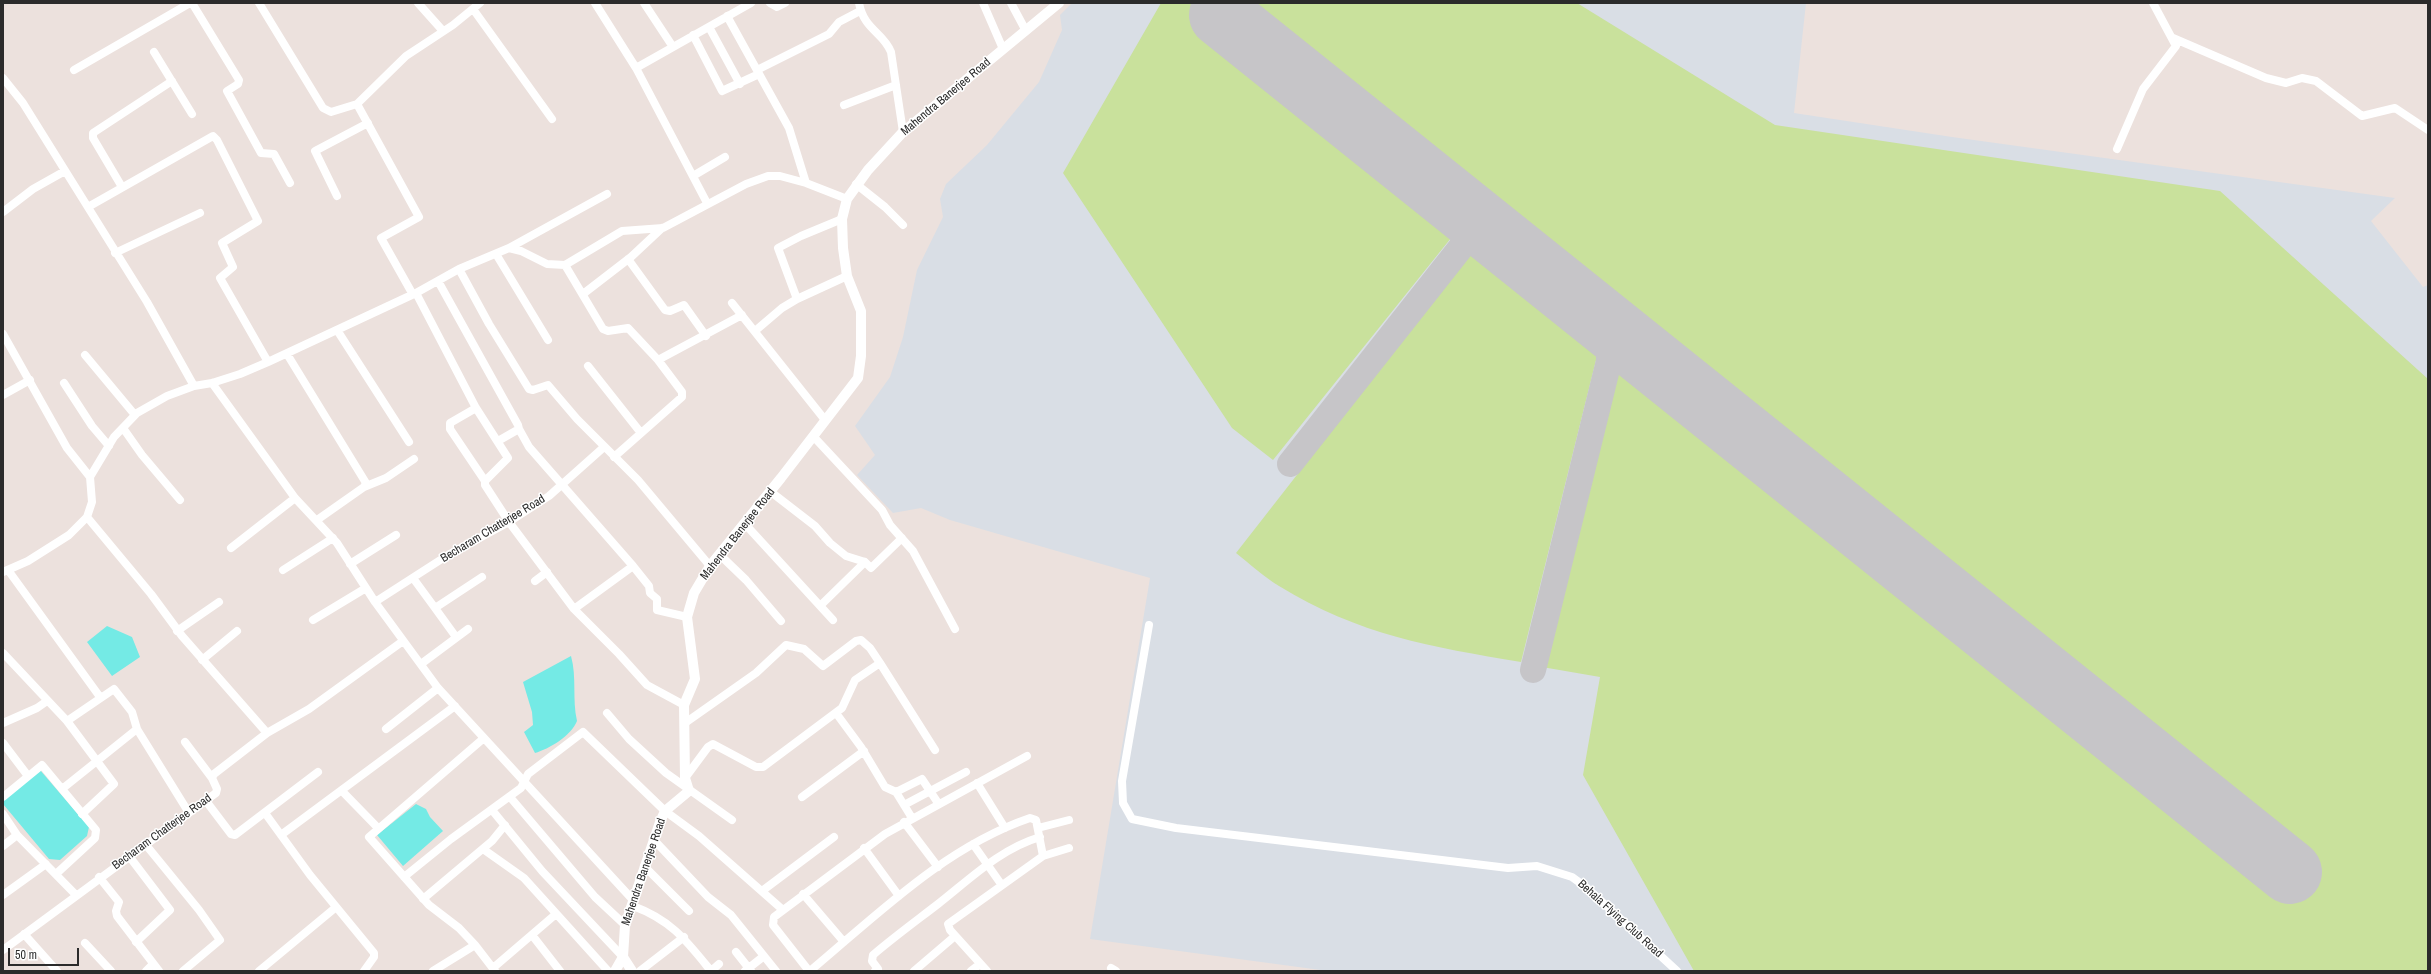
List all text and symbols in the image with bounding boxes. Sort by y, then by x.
street label: Mahendra Banerjee Road [898,55,994,139]
street label: Mahendra Banerjee Road [698,485,778,583]
street label: Becharam Chatterjee Road [438,492,548,566]
street label: Becharam Chatterjee Road [110,791,214,873]
street label: Mahendra Banerjee Road [619,816,669,928]
street label: Behala Flying Club Road [1575,877,1665,961]
scale bar [10,940,81,966]
text: 50 m [15,947,37,963]

